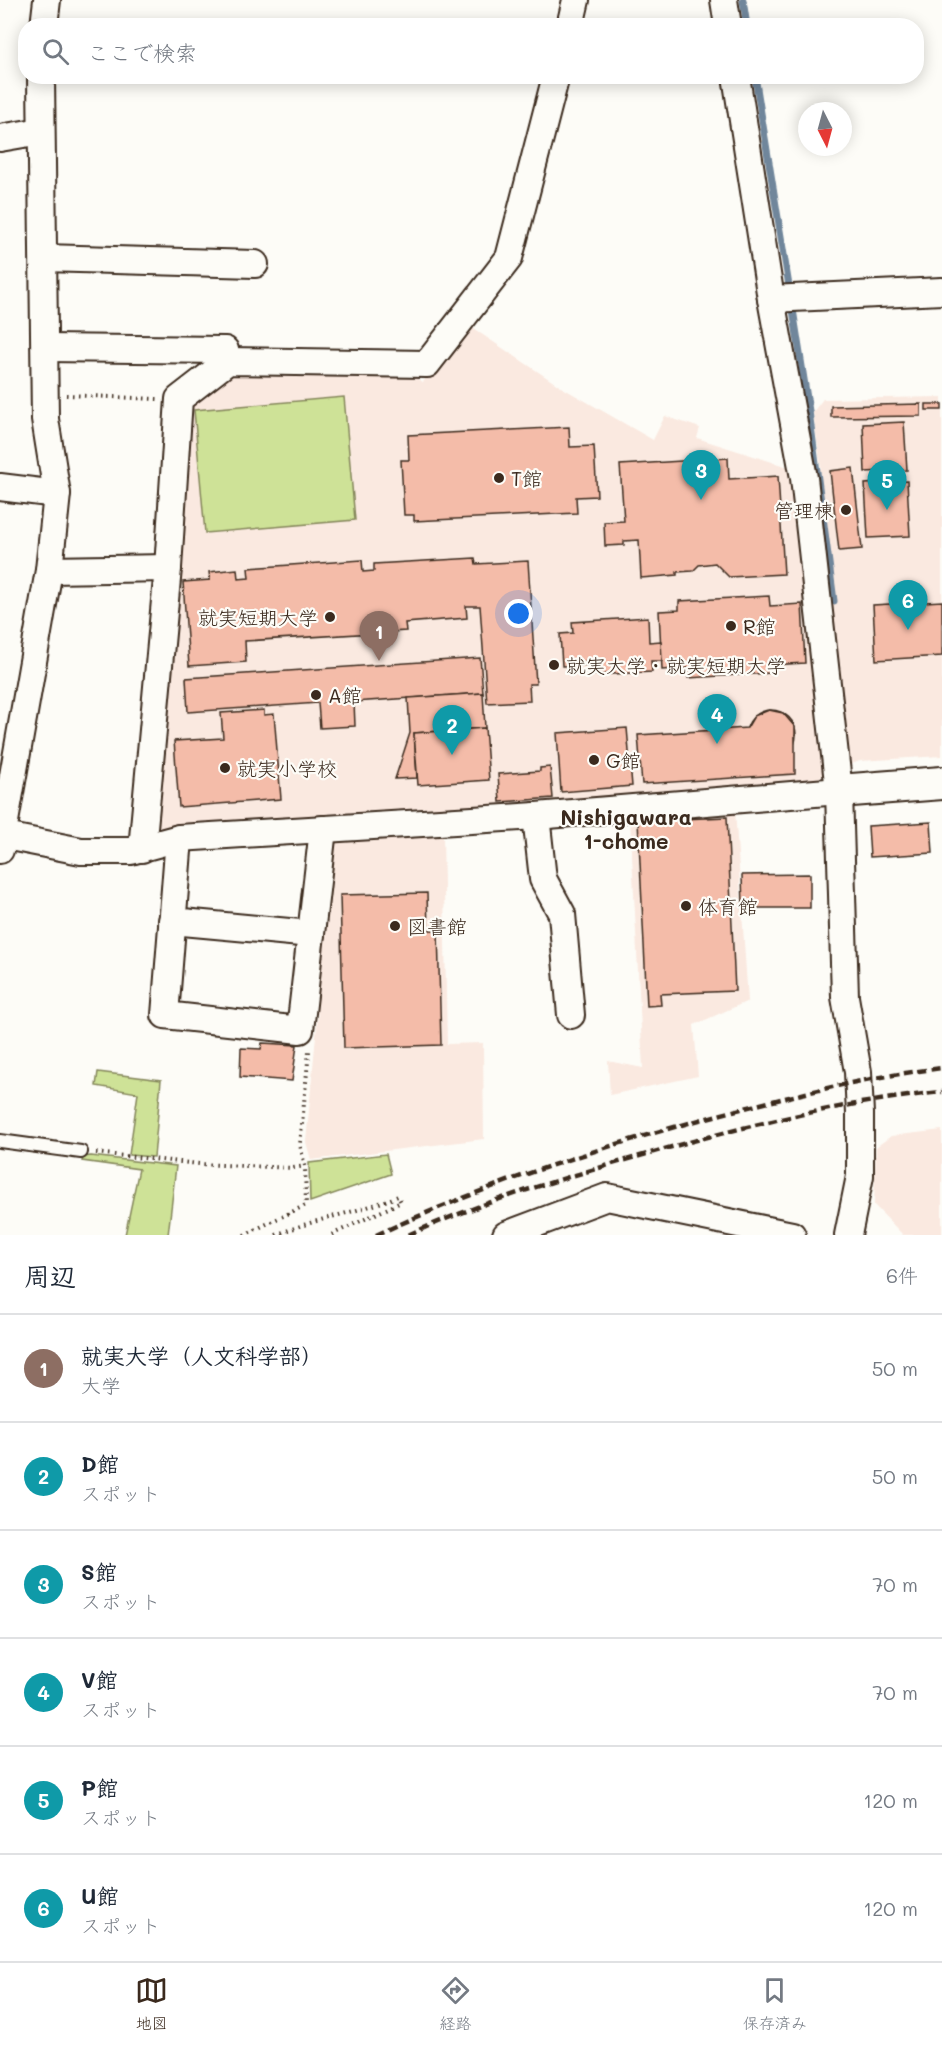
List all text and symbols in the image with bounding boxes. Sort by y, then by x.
search box [18,18,924,84]
icon: search [39,35,72,68]
text: ここで検索 [87,38,197,67]
north arrow [798,102,852,156]
pin: 3 [682,450,720,500]
pin: 5 [868,460,906,510]
place label: T館 [511,465,542,491]
marker: T館 [492,471,506,485]
place label: 管理棟 [774,497,834,523]
marker: 管理棟 [839,503,853,517]
pin: 6 [888,580,928,630]
your location [504,599,533,628]
place label: 就実短期大学 [198,604,318,630]
marker: 就実短期大学 [323,610,337,624]
pin: 1 [360,612,398,661]
place label: R館 [743,613,776,639]
marker: R館 [724,619,738,633]
place label: 就実大学・就実短期大学 [566,652,786,678]
marker: 就実大学・就実短期大学 [547,658,561,672]
place label: A館 [328,682,362,708]
marker: A館 [309,688,323,702]
pin: 4 [698,694,736,744]
pin: 2 [432,706,472,755]
place label: G館 [606,747,641,773]
marker: G館 [587,753,601,767]
place label: 就実小学校 [237,755,337,781]
marker: 就実小学校 [218,761,232,775]
district label: Nishigawara 1-chome [560,803,692,854]
place label: 体育館 [698,893,758,919]
marker: 体育館 [679,899,693,913]
place label: 図書館 [407,913,467,939]
marker: 図書館 [388,919,402,933]
text: 周辺 [24,1259,76,1293]
text: 6件 [886,1262,918,1288]
text: 就実大学（人文科学部） [81,1341,323,1370]
text: 1 [39,1355,48,1381]
text: 50 m [872,1355,918,1381]
text: 大学 [81,1372,121,1398]
text: D館 [81,1449,119,1478]
text: 2 [38,1463,49,1489]
text: 50 m [872,1463,918,1489]
text: スポット [81,1480,161,1506]
text: S館 [81,1557,117,1586]
text: 3 [38,1571,50,1597]
text: 70 m [872,1571,918,1597]
text: スポット [81,1588,161,1614]
text: V館 [81,1665,118,1694]
text: 4 [37,1679,50,1705]
text: 70 m [872,1679,918,1705]
text: スポット [81,1696,161,1722]
text: P館 [81,1773,118,1802]
text: 5 [38,1787,49,1813]
text: 120 m [863,1787,918,1813]
text: スポット [81,1804,161,1830]
text: U館 [81,1881,119,1910]
text: 6 [37,1895,50,1921]
text: 120 m [863,1895,918,1921]
text: スポット [81,1912,161,1938]
tab: 地図 [135,1974,168,2034]
tab: 経路 [439,1974,472,2034]
tab: 保存済み [743,1974,807,2034]

